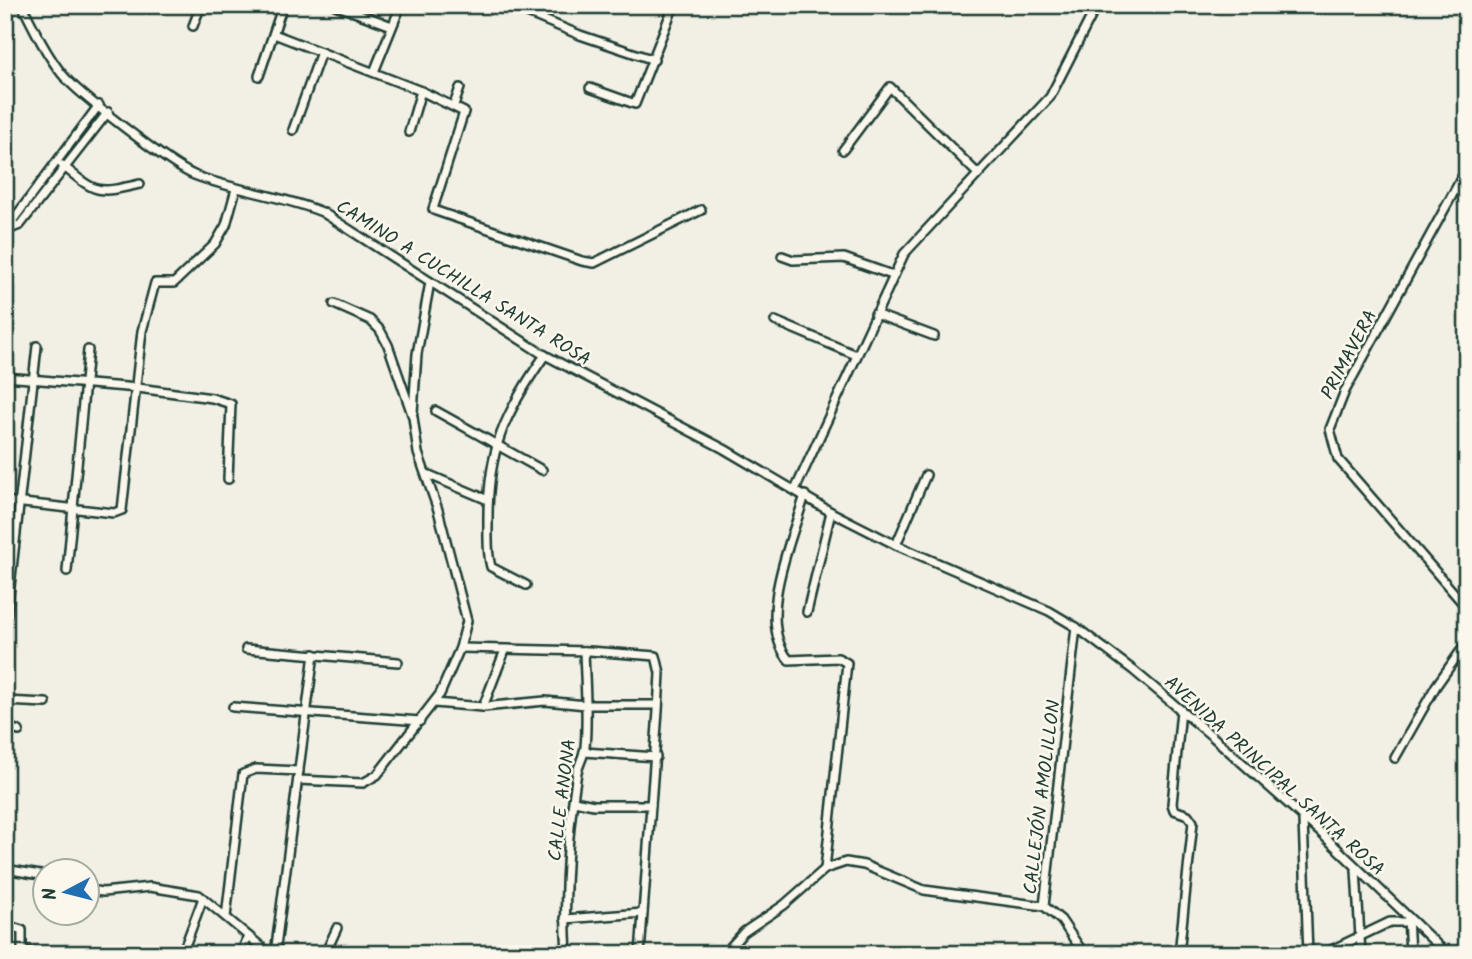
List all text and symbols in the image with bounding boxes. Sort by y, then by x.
street label: CAMINO A CUCHILLA SANTA ROSA [329,193,596,375]
street label: PRIMAVERA [1314,305,1386,405]
street label: AVENIDA PRINCIPAL SANTA ROSA [1156,669,1391,884]
street label: CALLEJÓN AMOLILLON [1016,698,1070,896]
street label: CALLE ANONA [541,737,585,863]
north arrow [32,858,102,928]
text: N [35,886,67,902]

